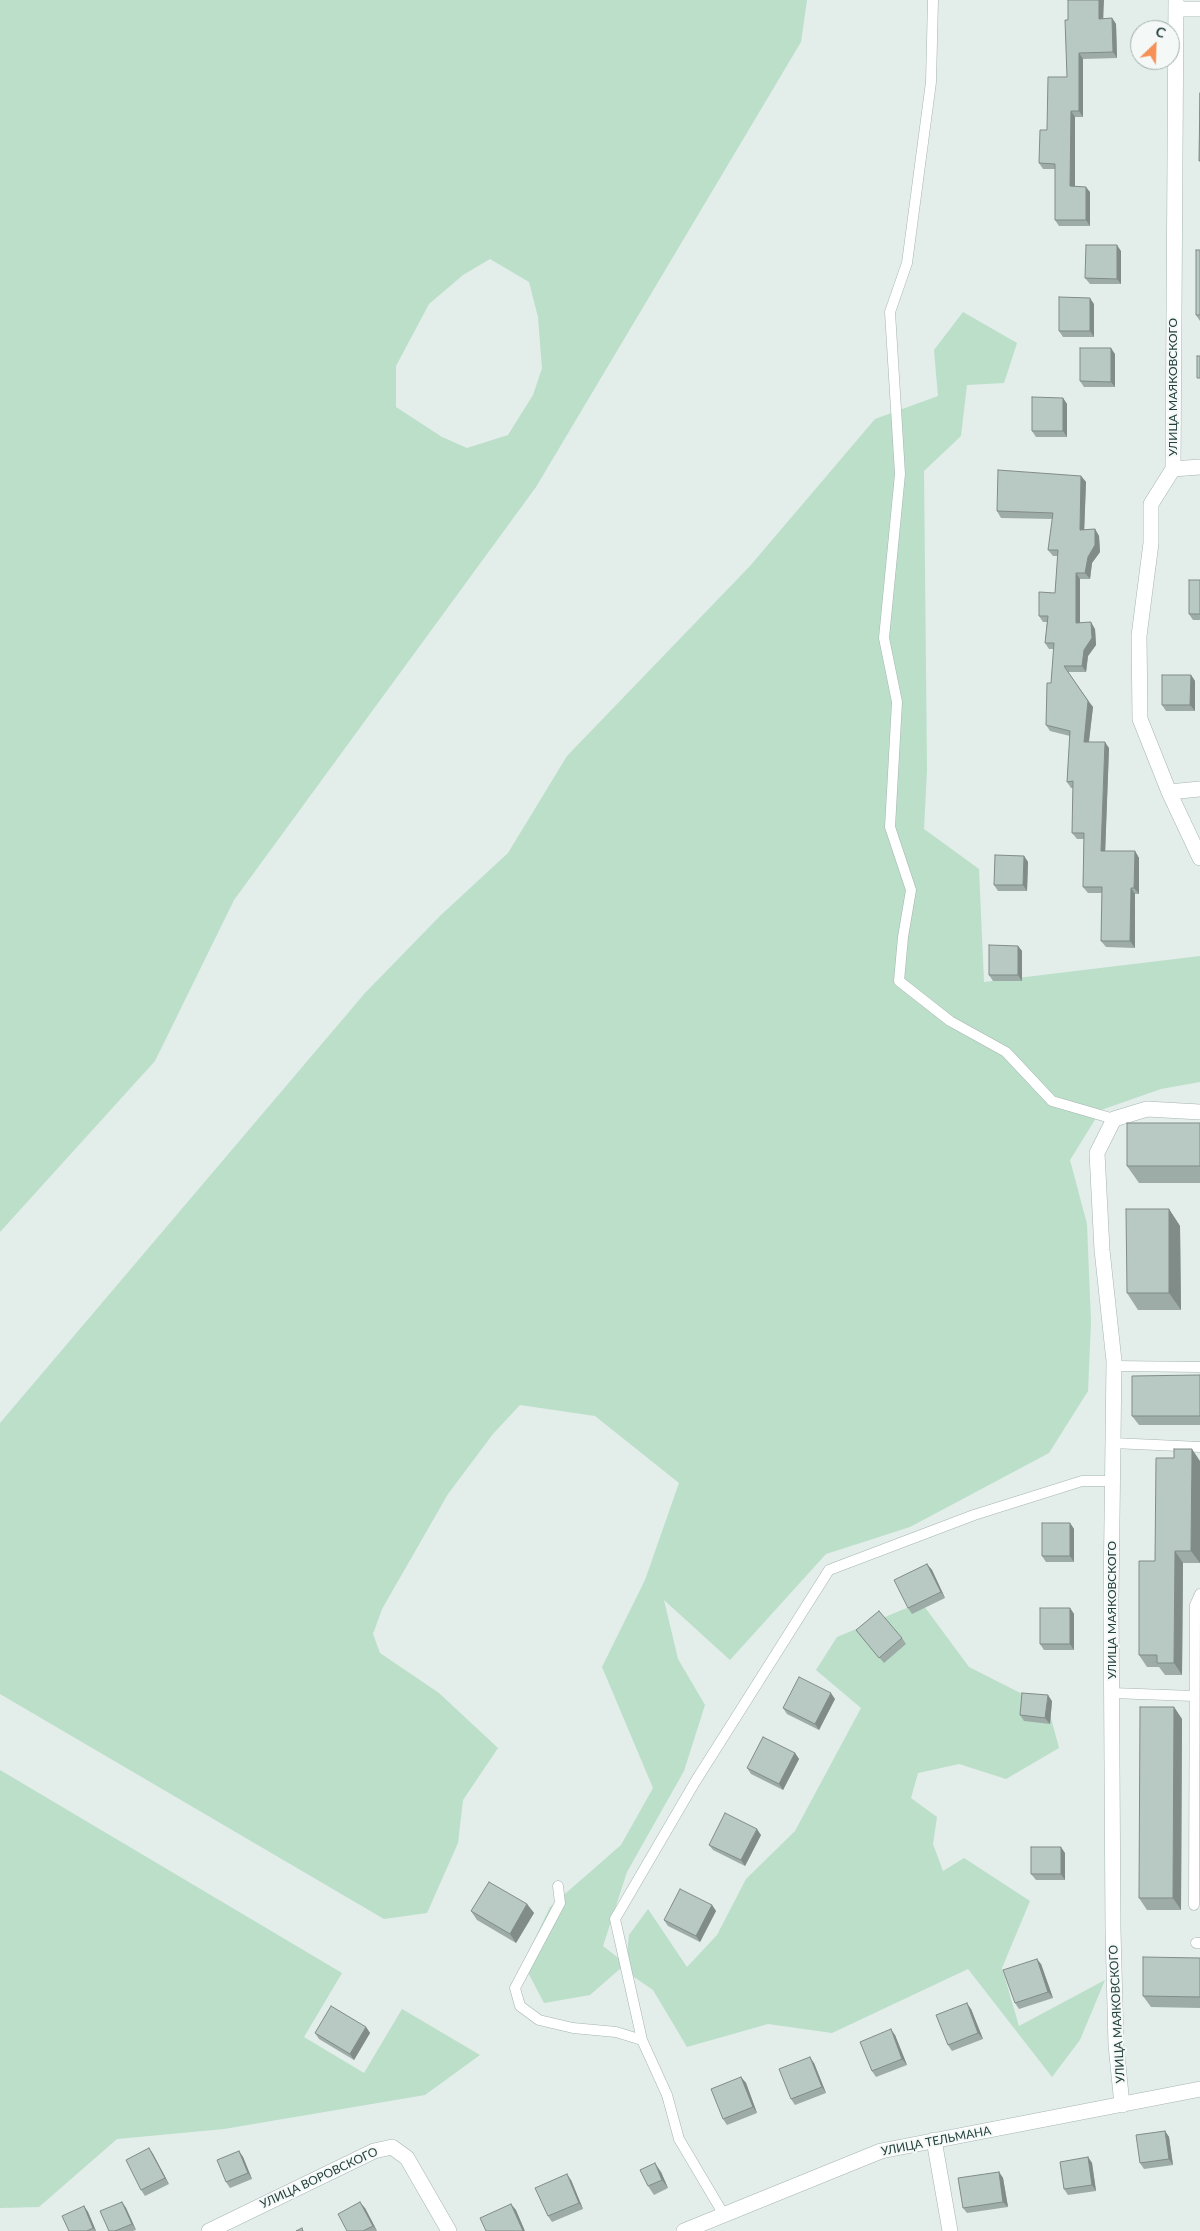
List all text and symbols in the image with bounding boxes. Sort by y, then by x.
north arrow [1130,20,1180,70]
text: С [1153,22,1169,41]
street label: УЛИЦА МАЯКОВСКОГО [1166,318,1180,456]
street label: УЛИЦА МАЯКОВСКОГО [1105,1541,1119,1679]
street label: УЛИЦА МАЯКОВСКОГО [1106,1945,1128,2083]
street label: УЛИЦА ТЕЛЬМАНА [880,2123,992,2159]
street label: УЛИЦА ВОРОВСКОГО [258,2144,380,2212]

